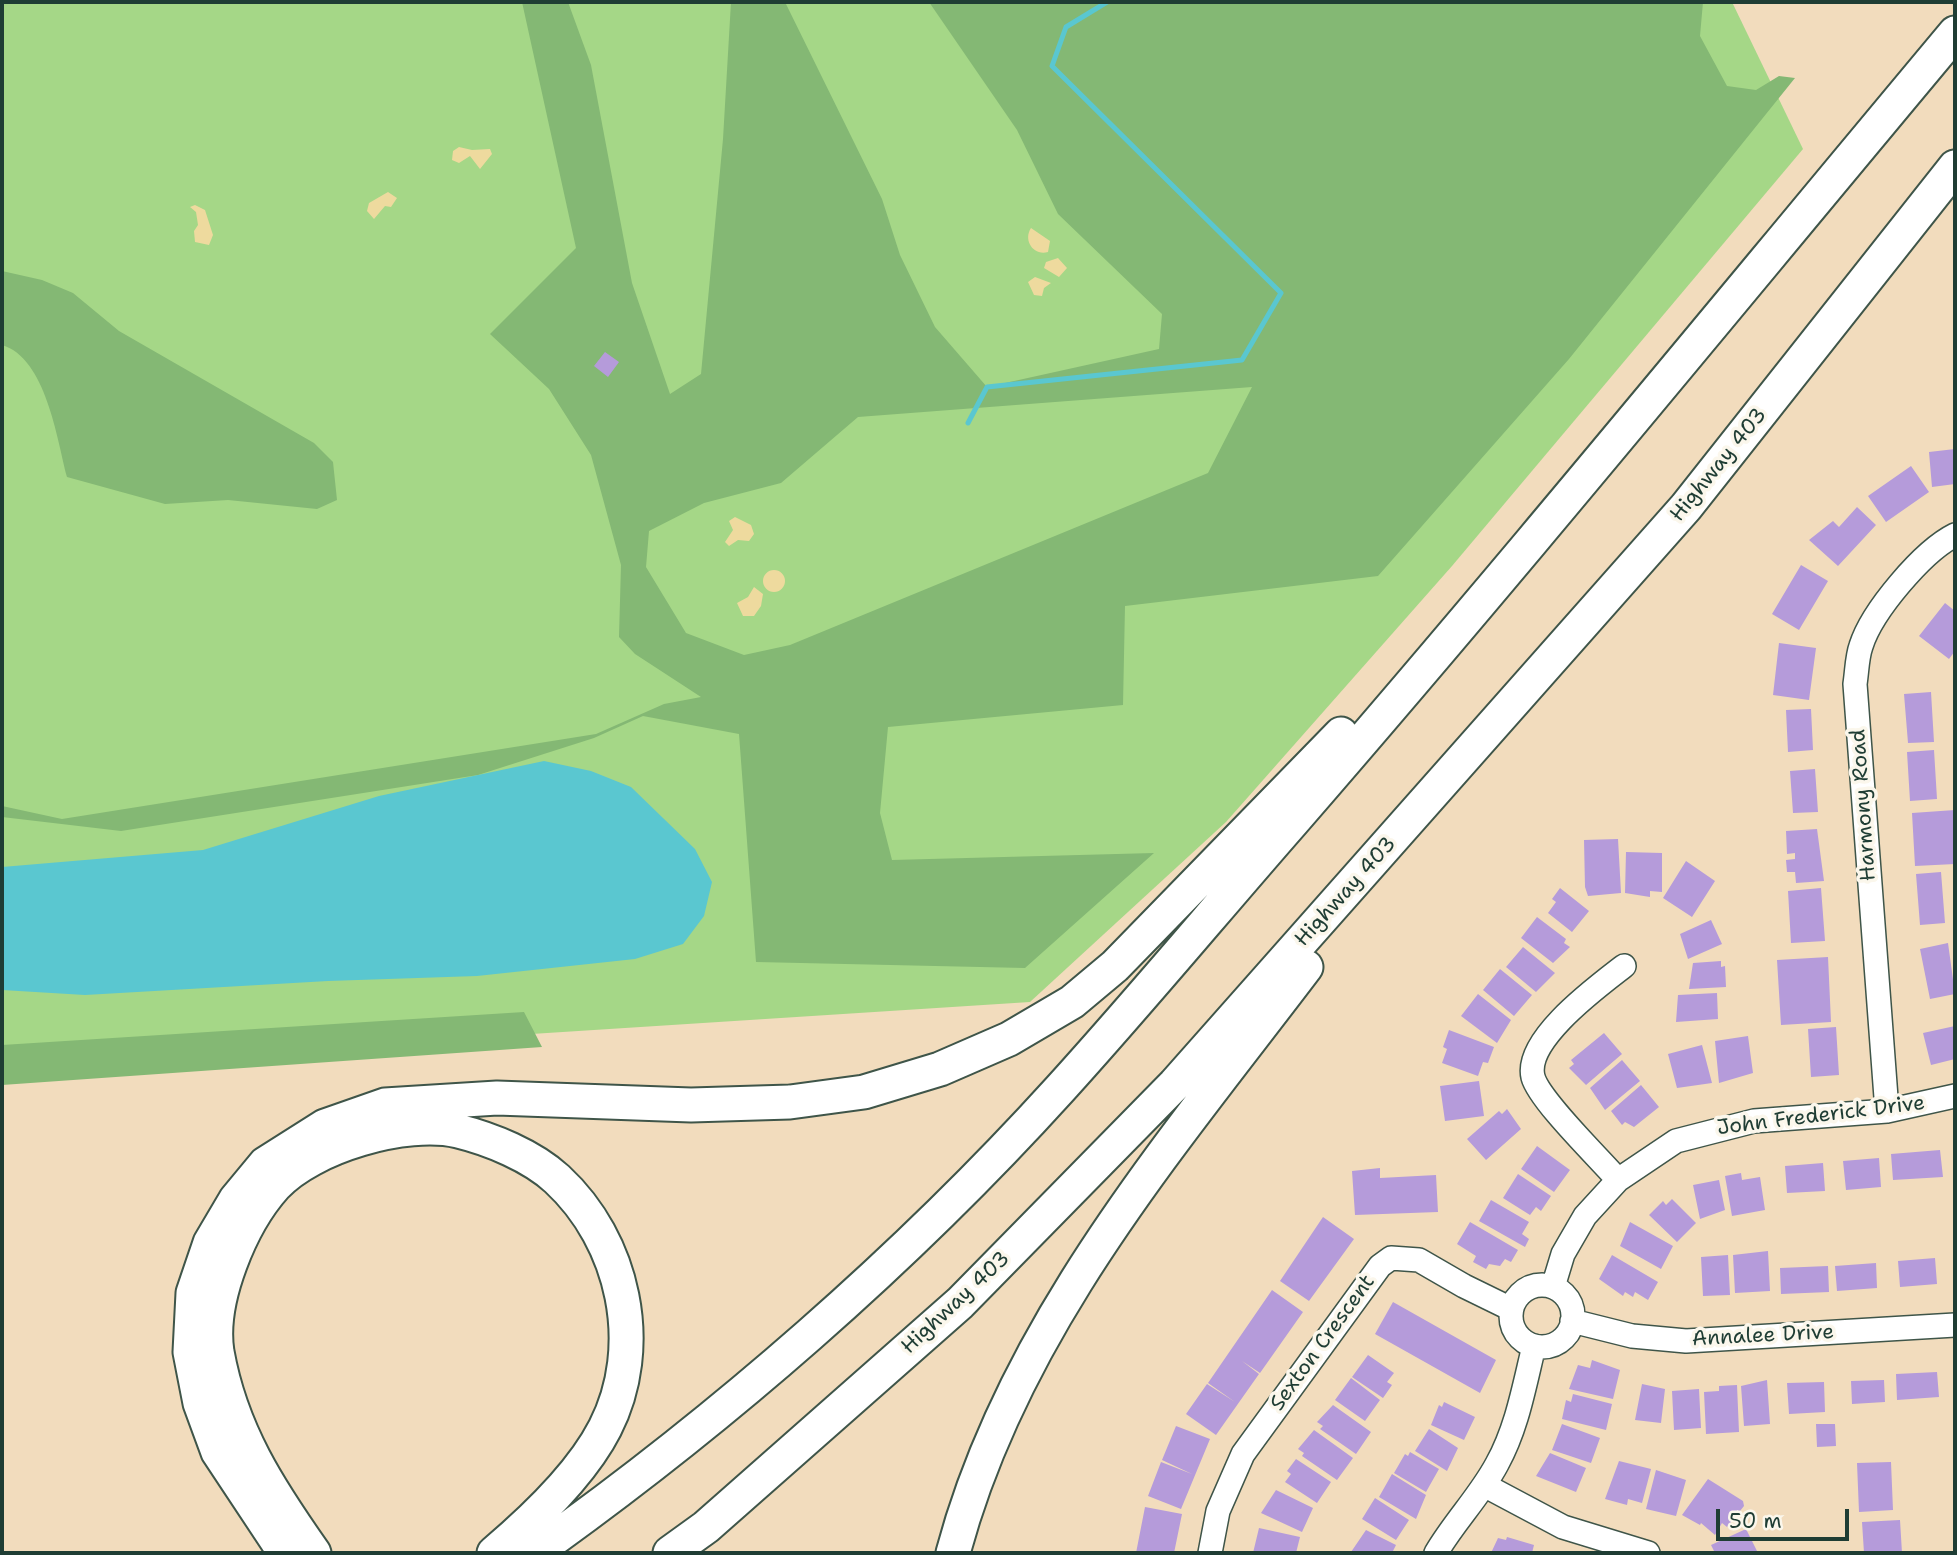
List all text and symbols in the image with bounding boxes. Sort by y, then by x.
street label: Highway 403 [1665,403,1773,527]
street label: Harmony Road [1846,728,1882,882]
street label: Highway 403 [1290,832,1402,952]
street label: John Frederick Drive [1716,1091,1926,1141]
street label: Highway 403 [897,1246,1015,1360]
street label: Sexton Crescent [1265,1270,1381,1416]
street label: Annalee Drive [1691,1320,1835,1352]
scale bar [1719,1496,1852,1540]
text: 50 m [1729,1507,1782,1535]

